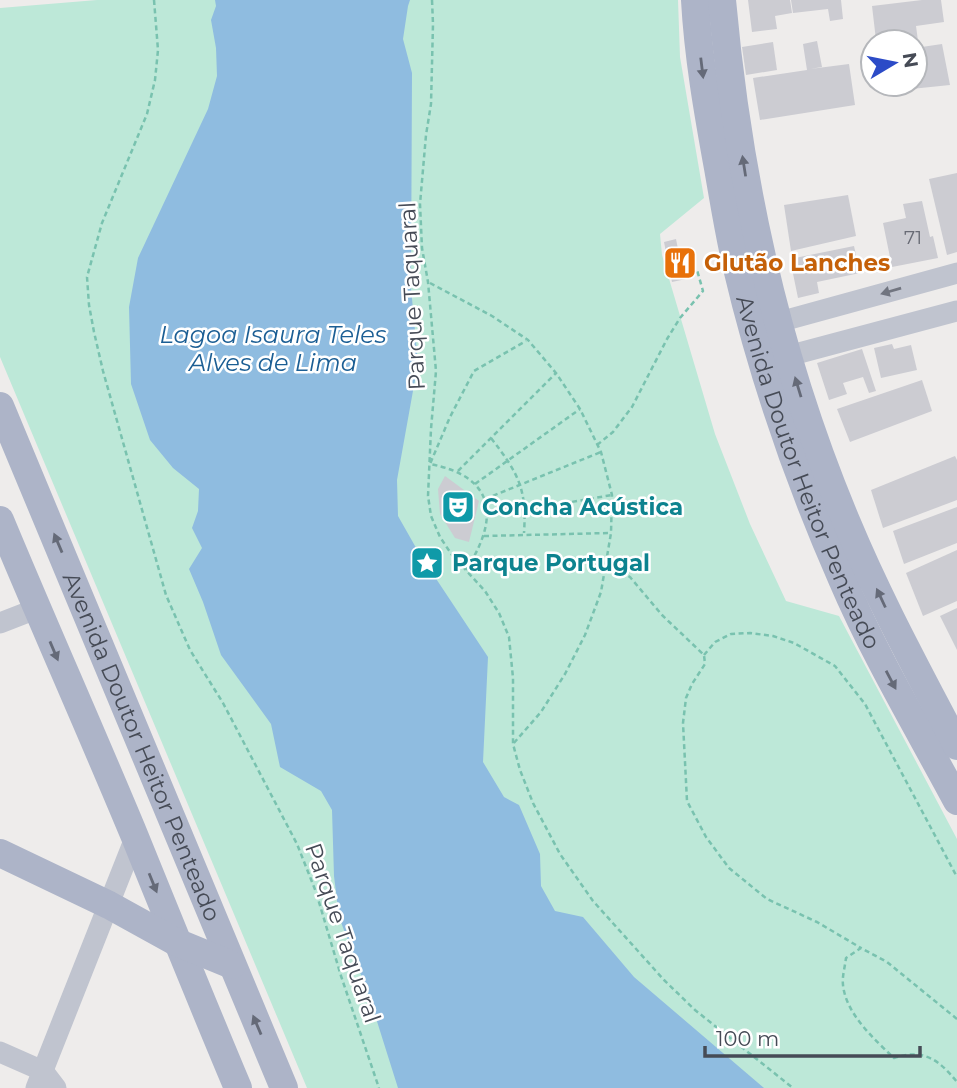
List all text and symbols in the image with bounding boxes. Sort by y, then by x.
north arrow [859,28,929,98]
text: N [898,51,923,70]
one-way arrow [697,57,708,79]
one-way arrow [738,155,749,177]
street label: Parque Taquaral [393,201,431,391]
house number: 71 [904,226,922,249]
restaurant icon: Glutão Lanches [661,244,699,282]
place label: Glutão Lanches [704,249,890,277]
one-way arrow [880,286,902,297]
street label: Avenida Doutor Heitor Penteado [730,292,887,654]
water label: Lagoa Isaura Teles Alves de Lima [159,320,387,377]
one-way arrow [792,376,803,397]
theatre icon: Concha Acústica [439,488,477,526]
place label: Concha Acústica [482,493,683,521]
one-way arrow [52,533,63,554]
place icon: Parque Portugal [408,544,446,582]
place label: Parque Portugal [452,549,650,577]
street label: Avenida Doutor Heitor Penteado [57,568,227,925]
one-way arrow [875,588,887,608]
one-way arrow [49,640,60,661]
one-way arrow [885,670,897,690]
street label: Parque Taquaral [299,839,387,1027]
one-way arrow [147,872,158,893]
scale bar [705,1014,920,1058]
one-way arrow [251,1015,263,1035]
text: 100 m [716,1026,779,1051]

